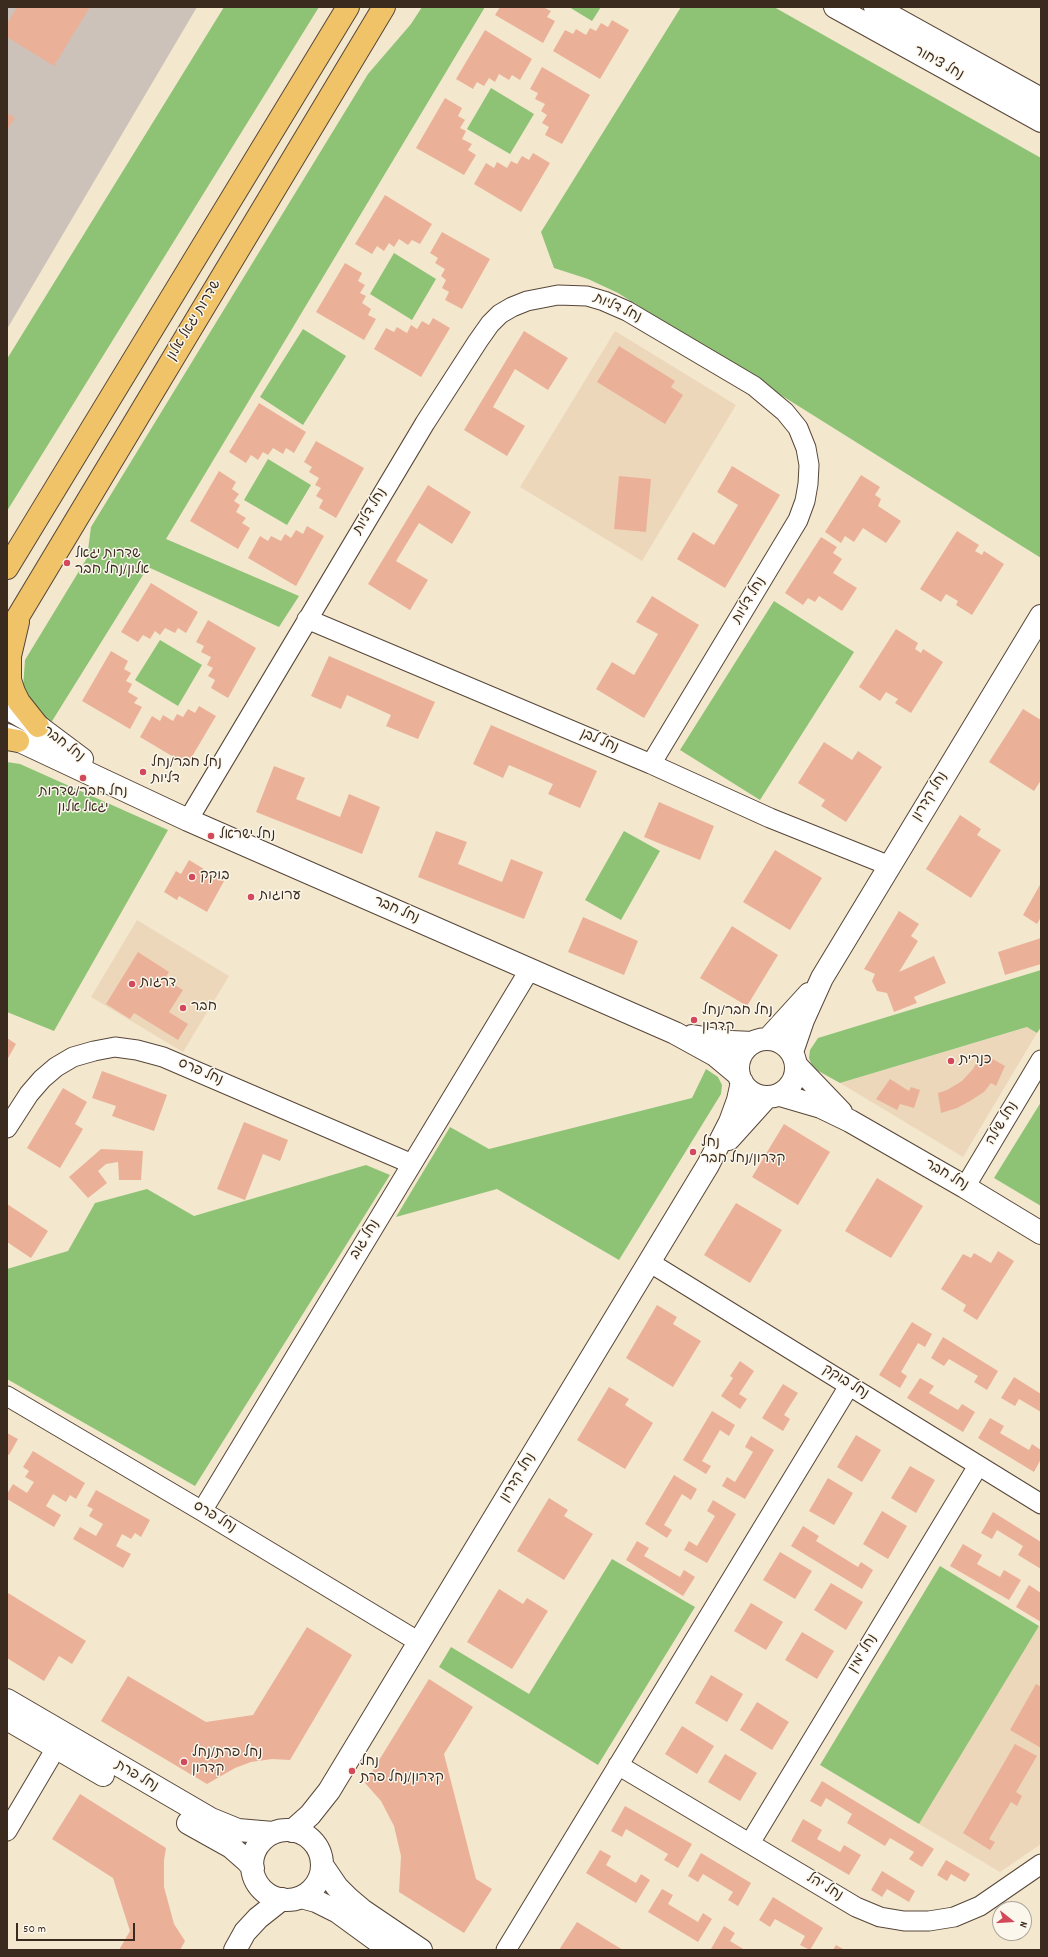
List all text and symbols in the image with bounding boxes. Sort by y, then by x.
street label: נחל ציחור [910,43,966,85]
street label: שדרות יגאל אלון [164,278,226,364]
street label: נחל דליות [590,291,644,327]
street label: נחל דליות [351,486,391,538]
place label: שדרות יגאל אלון/נחל חבר [75,547,149,580]
marker: שדרות יגאל אלון/נחל חבר [62,558,72,568]
street label: נחל דליות [730,575,770,627]
street label: נחל חבר [39,724,87,766]
street label: נחל לבן [577,726,621,758]
place label: נחל חבר/נחל דליות [151,756,222,788]
marker: נחל חבר/נחל דליות [138,767,148,777]
street label: נחל קדרון [910,769,952,825]
marker: נחל חבר/שדרות יגאל אלון [78,773,88,783]
place label: נחל חבר/שדרות יגאל אלון [38,785,128,818]
place label: נחל ישראל [219,828,275,844]
marker: נחל ישראל [206,831,216,841]
place label: בוקק [200,869,229,885]
marker: בוקק [187,872,197,882]
place label: ערוגות [259,889,301,905]
marker: ערוגות [246,892,256,902]
street label: נחל חבר [371,894,421,928]
place label: דרגות [140,976,176,992]
marker: דרגות [127,979,137,989]
place label: חבר [191,1000,217,1016]
marker: חבר [178,1003,188,1013]
place label: נחל חבר/נחל קדרון [702,1004,773,1036]
marker: נחל חבר/נחל קדרון [689,1015,699,1025]
place label: כנרית [959,1053,991,1069]
street label: נחל פרס [175,1056,225,1090]
marker: כנרית [946,1056,956,1066]
street label: נחל שילה [983,1099,1023,1149]
place label: נחל קדרון/נחל חבר [701,1136,785,1168]
marker: נחל קדרון/נחל חבר [688,1147,698,1157]
street label: נחל חבר [921,1157,971,1195]
street label: נחל גוב [348,1217,384,1263]
street label: נחל בוקק [819,1362,871,1404]
street label: נחל קדרון [498,1450,540,1506]
street label: נחל פרס [189,1499,239,1537]
street label: נחל ימין [846,1632,882,1676]
place label: נחל פרת/נחל קדרון [192,1746,262,1778]
place label: נחל קדרון/נחל פרת [360,1755,444,1788]
marker: נחל פרת/נחל קדרון [179,1757,189,1767]
street label: נחל פרת [111,1758,161,1796]
marker: נחל קדרון/נחל פרת [347,1766,357,1776]
street label: נחל יהל [803,1871,845,1905]
north arrow [992,1901,1032,1941]
scale bar [18,1915,137,1941]
text: N [1014,1919,1031,1929]
text: 50 m [23,1921,46,1938]

